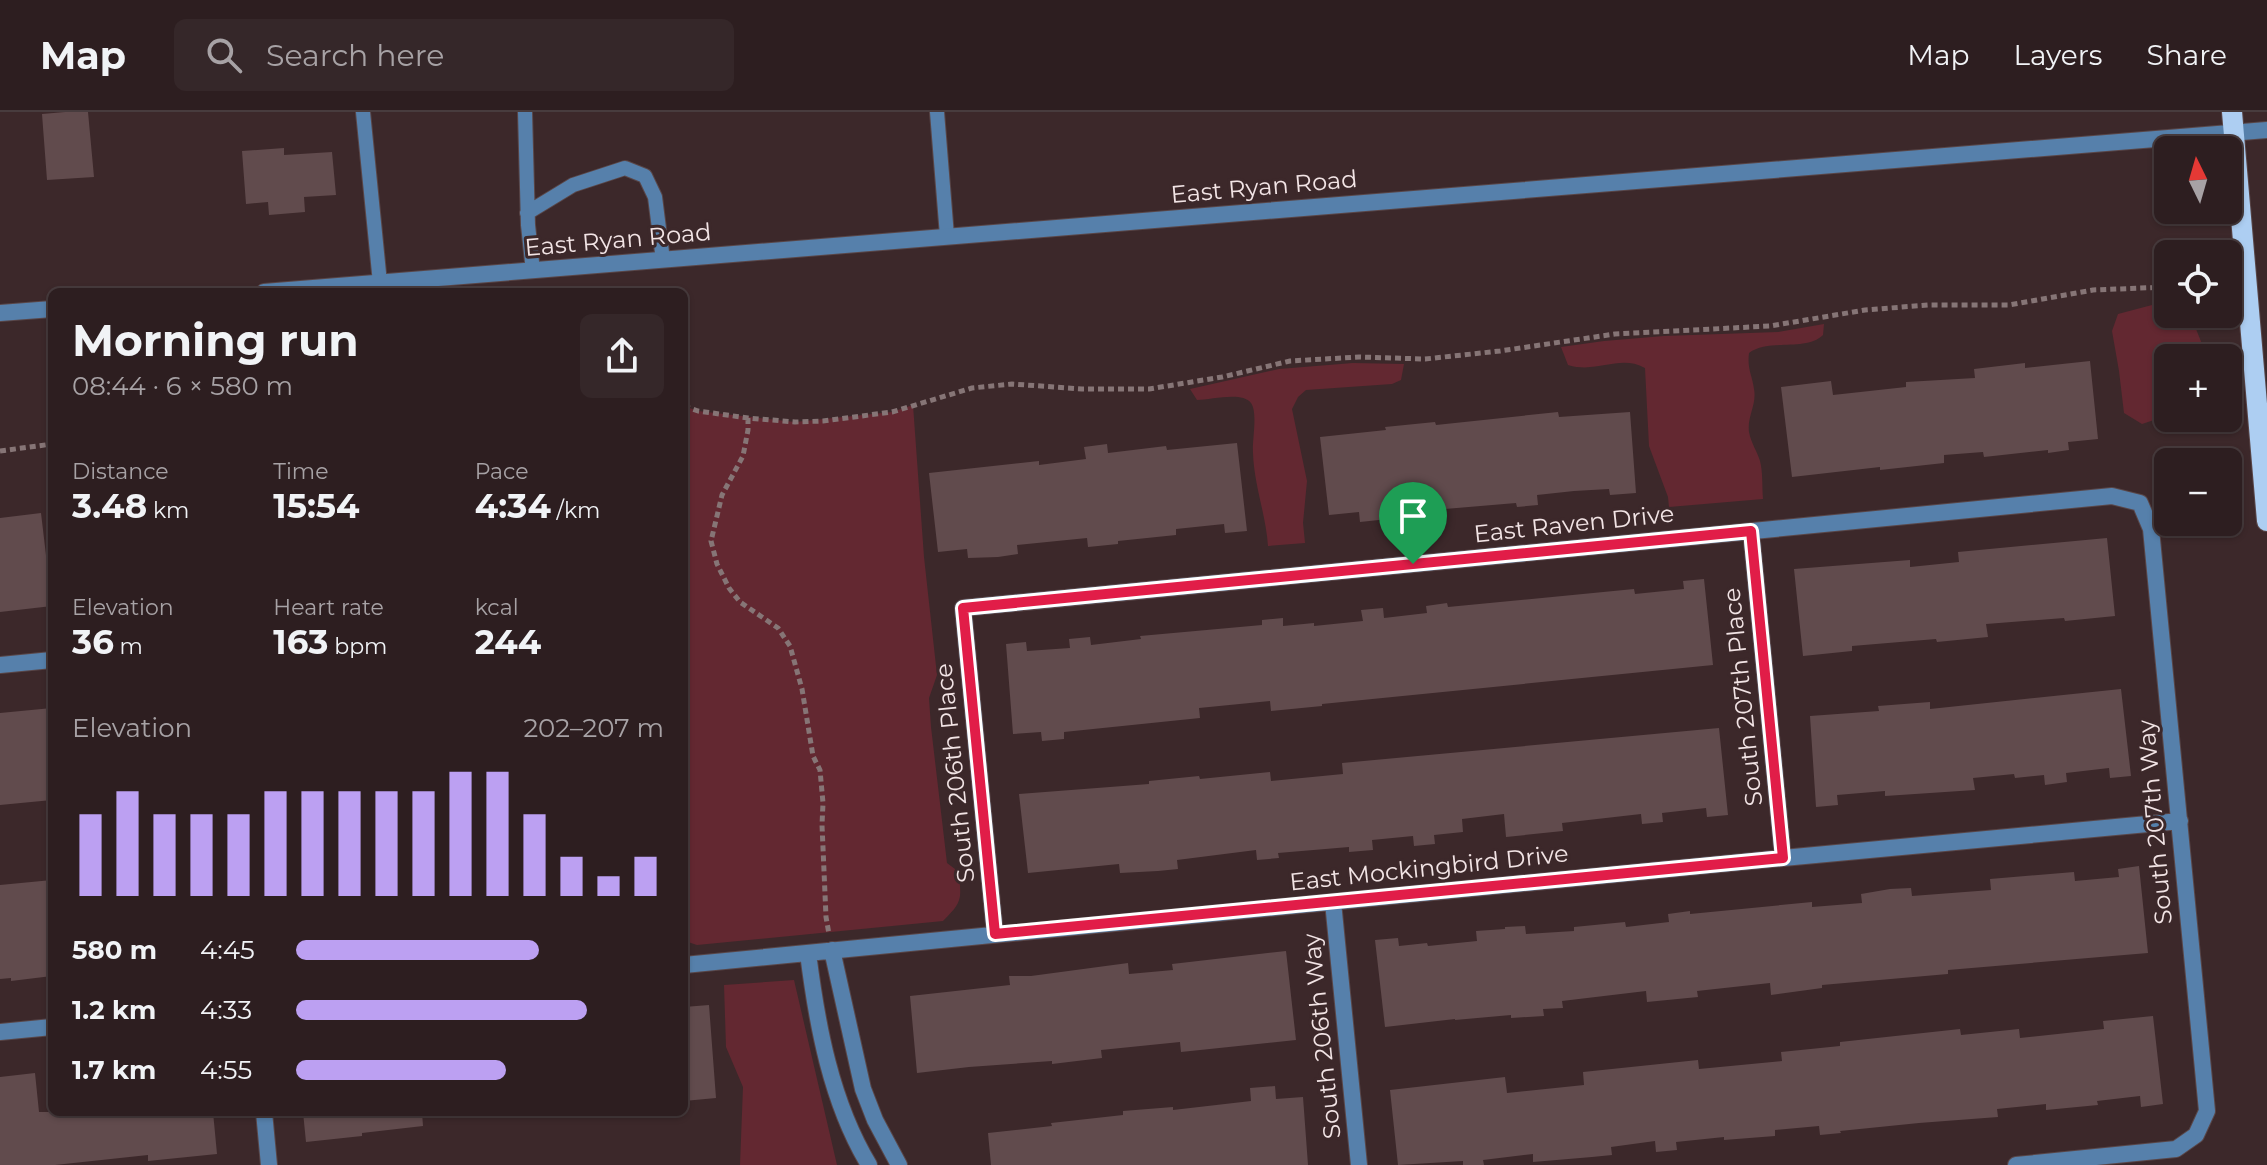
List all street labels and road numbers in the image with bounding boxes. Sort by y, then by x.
street label: East Ryan Road [1170,164,1358,209]
street label: East Ryan Road [524,217,712,262]
street label: East Raven Drive [1472,499,1676,548]
street label: South 207th Place [1717,587,1768,808]
street label: South 206th Place [929,662,980,884]
street label: South 207th Way [2131,718,2178,926]
street label: East Mockingbird Drive [1288,838,1570,897]
street label: South 206th Way [1296,932,1347,1140]

